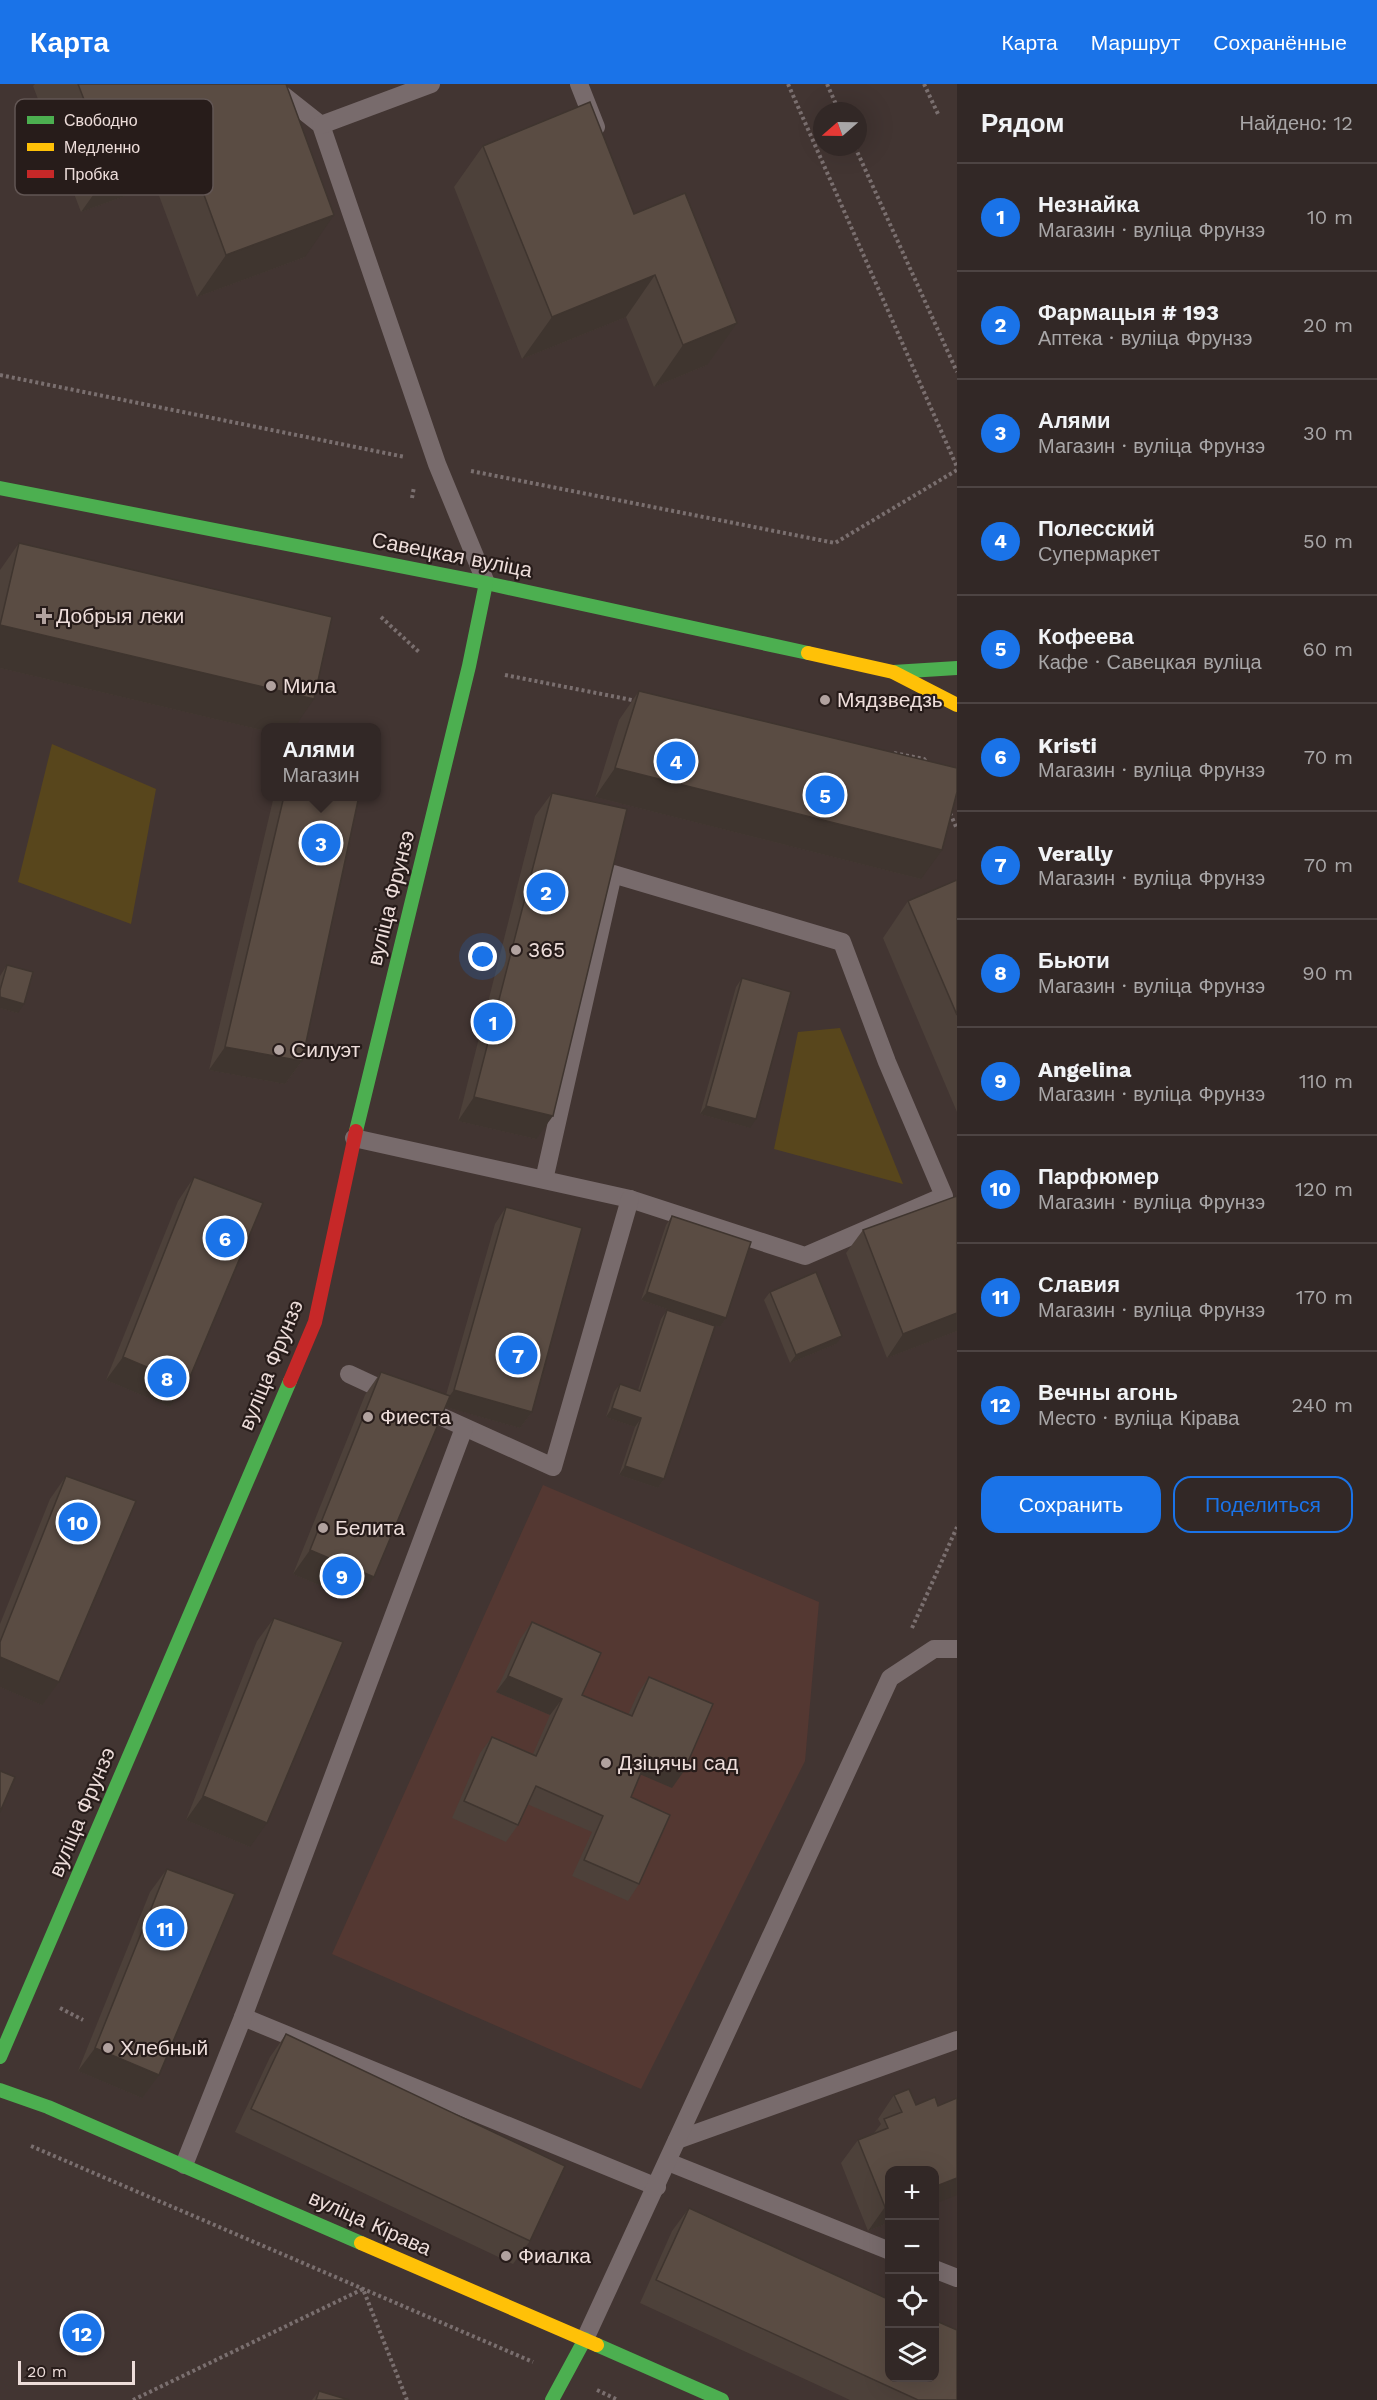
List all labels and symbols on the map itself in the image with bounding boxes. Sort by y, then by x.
legend [15,99,213,195]
north arrow [813,102,867,156]
text: Свободно [64,111,138,130]
text: Медленно [64,138,140,157]
text: Пробка [64,165,119,184]
street label: Савецкая вуліца [370,527,535,582]
place label: Добрыя леки [56,603,184,628]
marker: Добрыя леки [37,609,51,623]
place label: Мила [283,673,336,698]
marker: Мила [264,679,278,693]
place label: Мядзведзь [837,687,943,712]
marker: Мядзведзь [818,693,832,707]
pin: 4 [656,738,696,784]
pin: 5 [806,772,844,818]
pin: 3 [302,820,340,866]
street label: вуліца Фрунзэ [362,828,419,968]
pin: 2 [526,870,566,914]
place label: 365 [528,937,565,962]
your location [468,942,497,971]
marker: 365 [509,943,523,957]
pin: 1 [474,1000,512,1044]
place label: Силуэт [291,1037,361,1062]
marker: Силуэт [272,1043,286,1057]
pin: 6 [206,1216,244,1260]
street label: вуліца Фрунзэ [233,1296,308,1434]
pin: 7 [498,1332,538,1378]
pin: 8 [148,1356,186,1400]
place label: Фиеста [380,1404,451,1429]
marker: Фиеста [361,1410,375,1424]
pin: 10 [58,1500,98,1544]
place label: Белита [335,1515,405,1540]
marker: Белита [316,1521,330,1535]
pin: 9 [322,1554,362,1598]
street label: вуліца Фрунзэ [43,1743,120,1880]
place label: Дзіцячы сад [618,1750,738,1775]
marker: Дзіцячы сад [599,1756,613,1770]
pin: 11 [146,1906,184,1950]
place label: Хлебный [120,2035,208,2060]
marker: Хлебный [101,2041,115,2055]
street label: вуліца Кірава [305,2184,436,2261]
place label: Фиалка [518,2243,591,2268]
marker: Фиалка [499,2249,513,2263]
pin: 12 [62,2310,101,2356]
scale bar [18,2358,135,2386]

